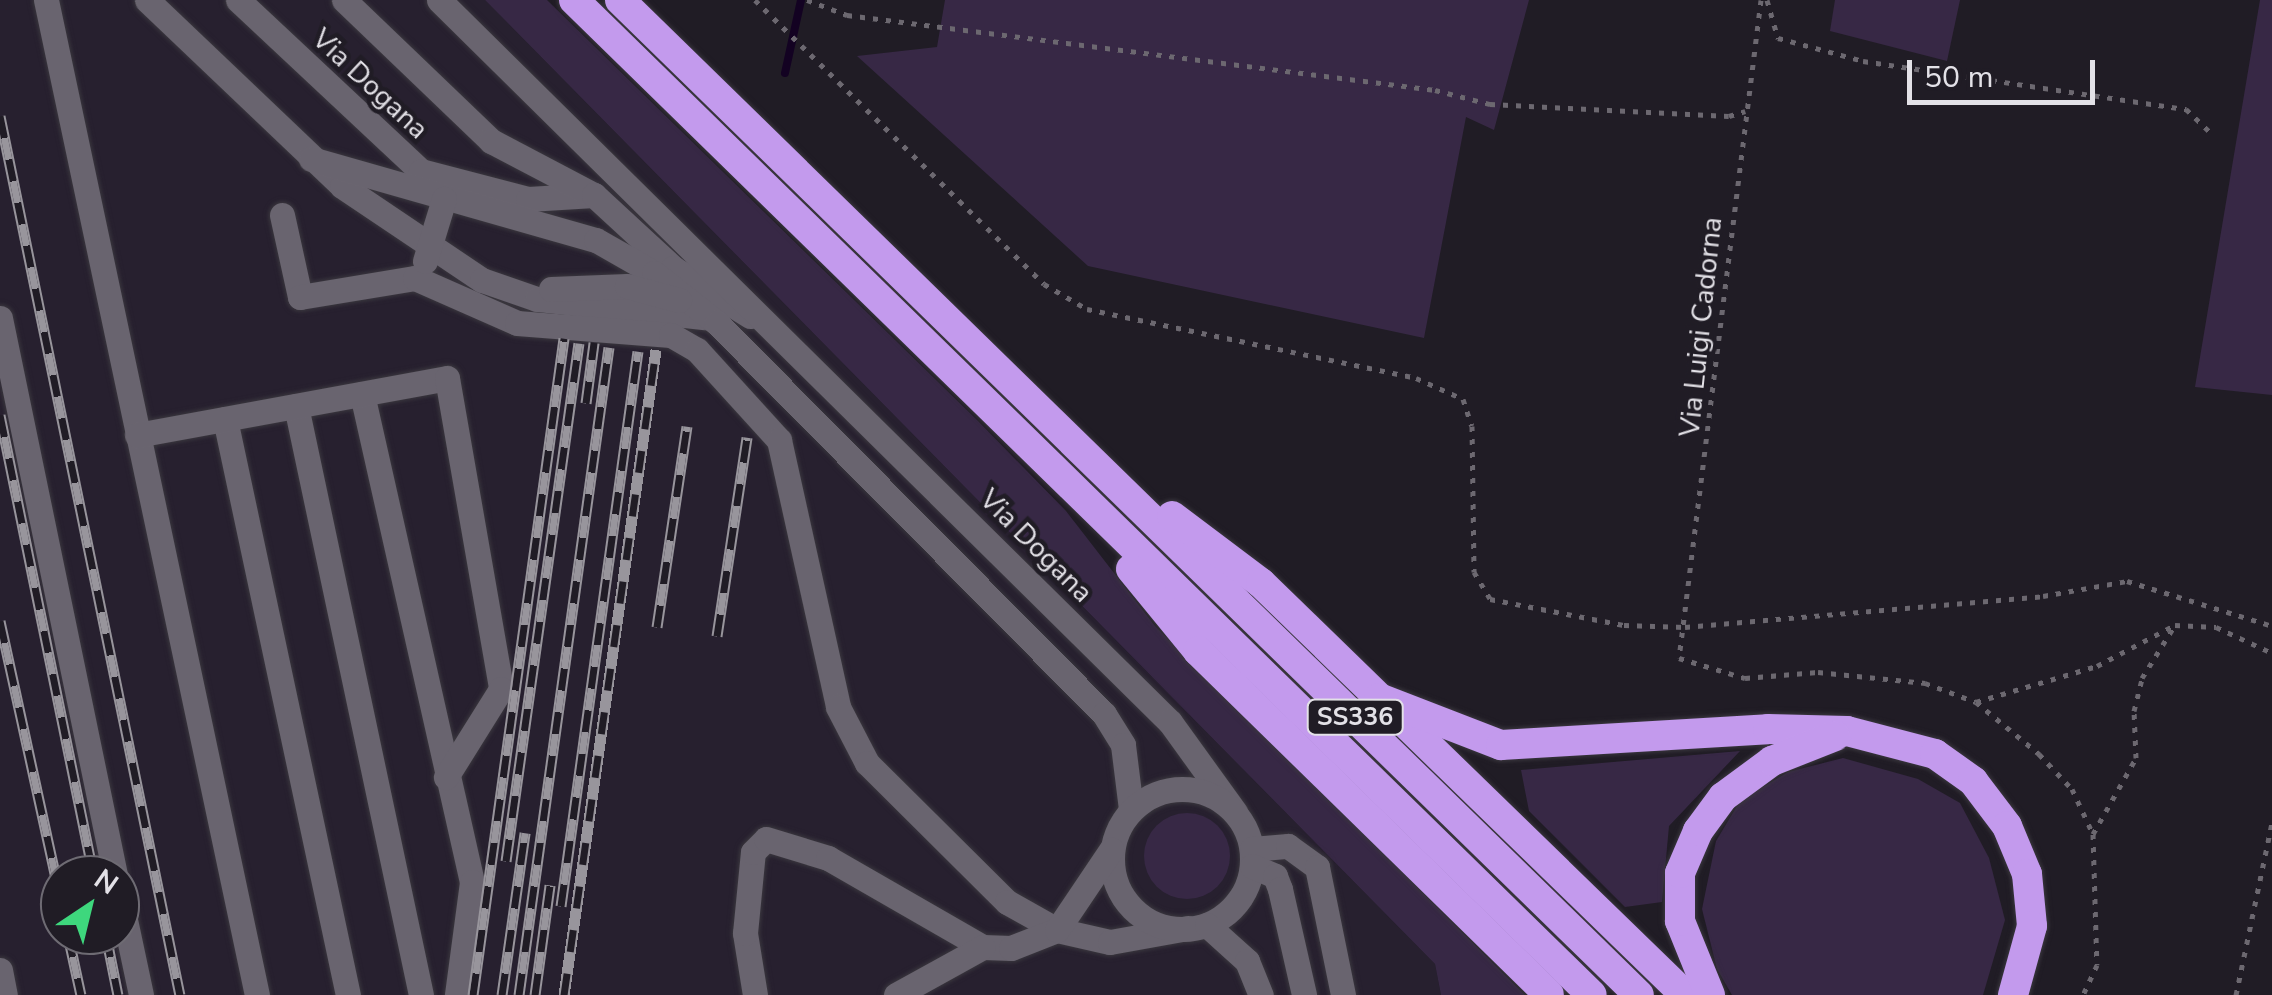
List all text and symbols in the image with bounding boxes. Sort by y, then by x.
street label: Via Dogana [305,22,435,146]
scale bar [1912,40,2100,102]
text: 50 m [1924,57,1993,98]
street label: Via Luigi Cadorna [1673,215,1729,439]
street label: Via Dogana [972,482,1100,610]
road number: SS336 [1305,697,1405,737]
north arrow [40,855,140,955]
text: N [87,860,126,904]

